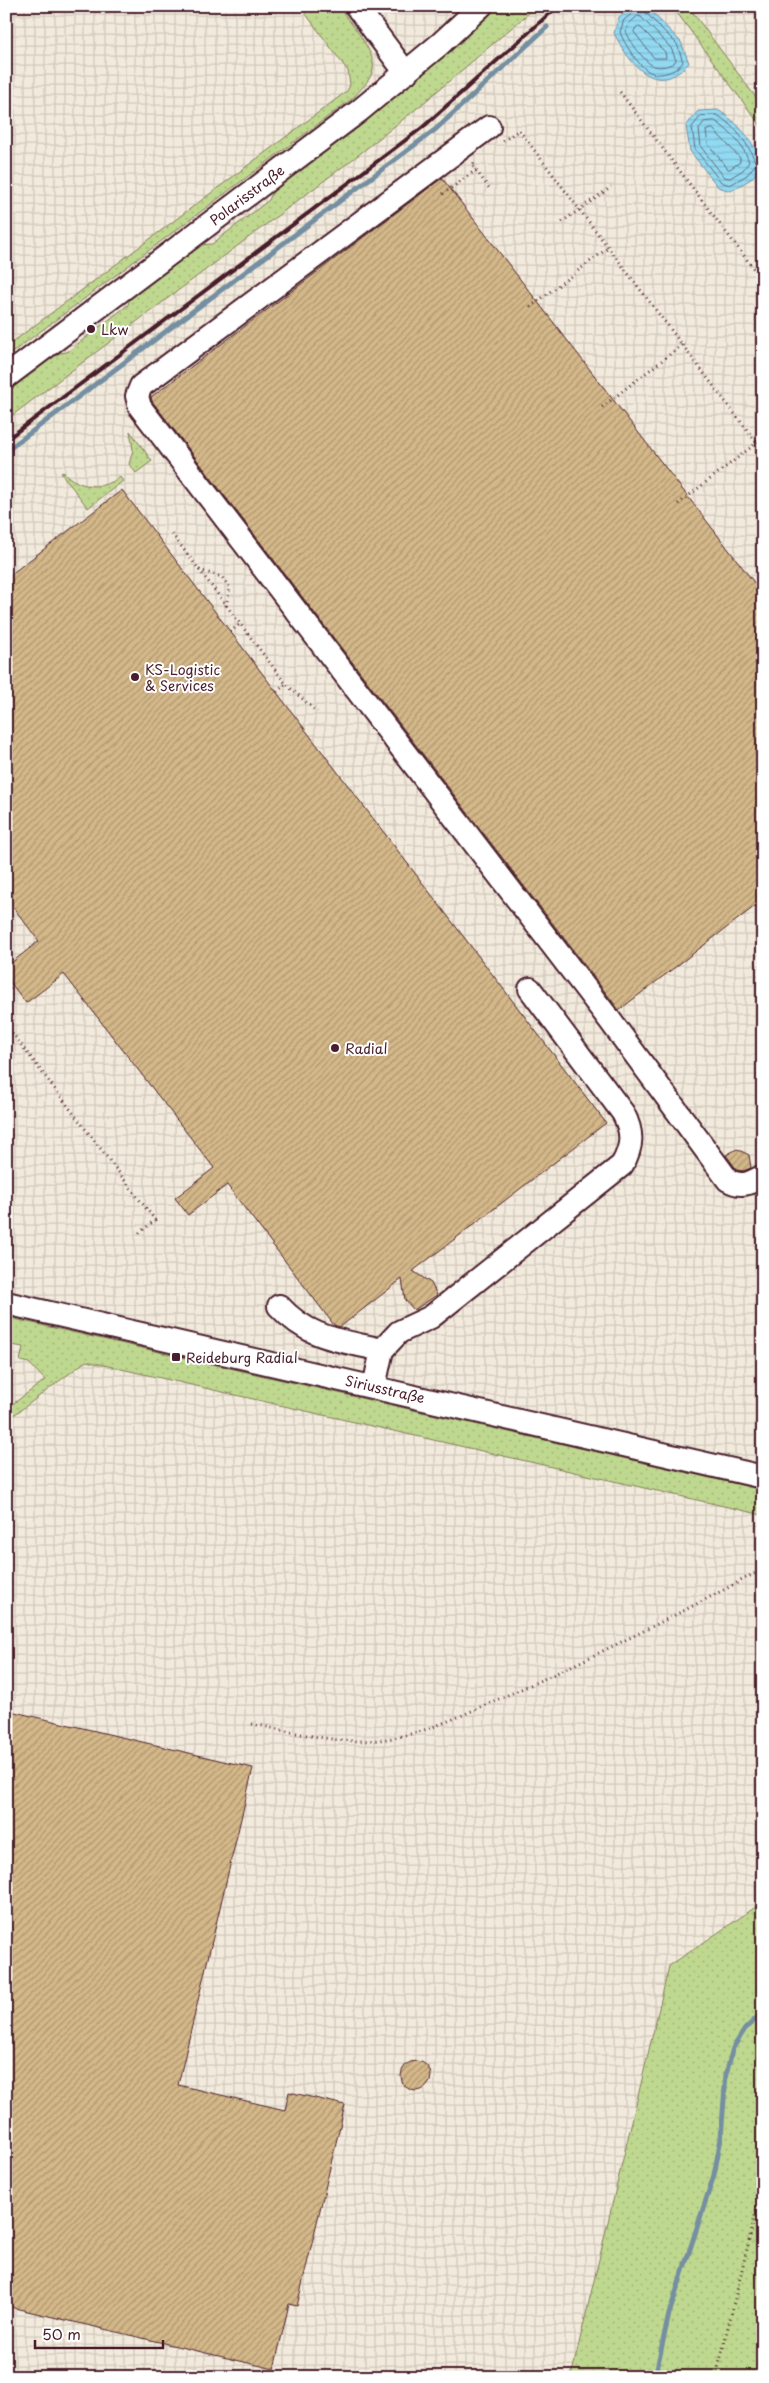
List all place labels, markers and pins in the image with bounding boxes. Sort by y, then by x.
place label: Lkw [101,319,128,340]
marker: Lkw [85,323,97,335]
place label: KS-Logistic & Services [145,659,220,696]
marker: KS-Logistic & Services [129,671,141,683]
place label: Radial [345,1038,387,1059]
marker: Radial [329,1042,341,1054]
place label: Reideburg Radial [186,1347,298,1368]
marker: Reideburg Radial [170,1351,182,1363]

